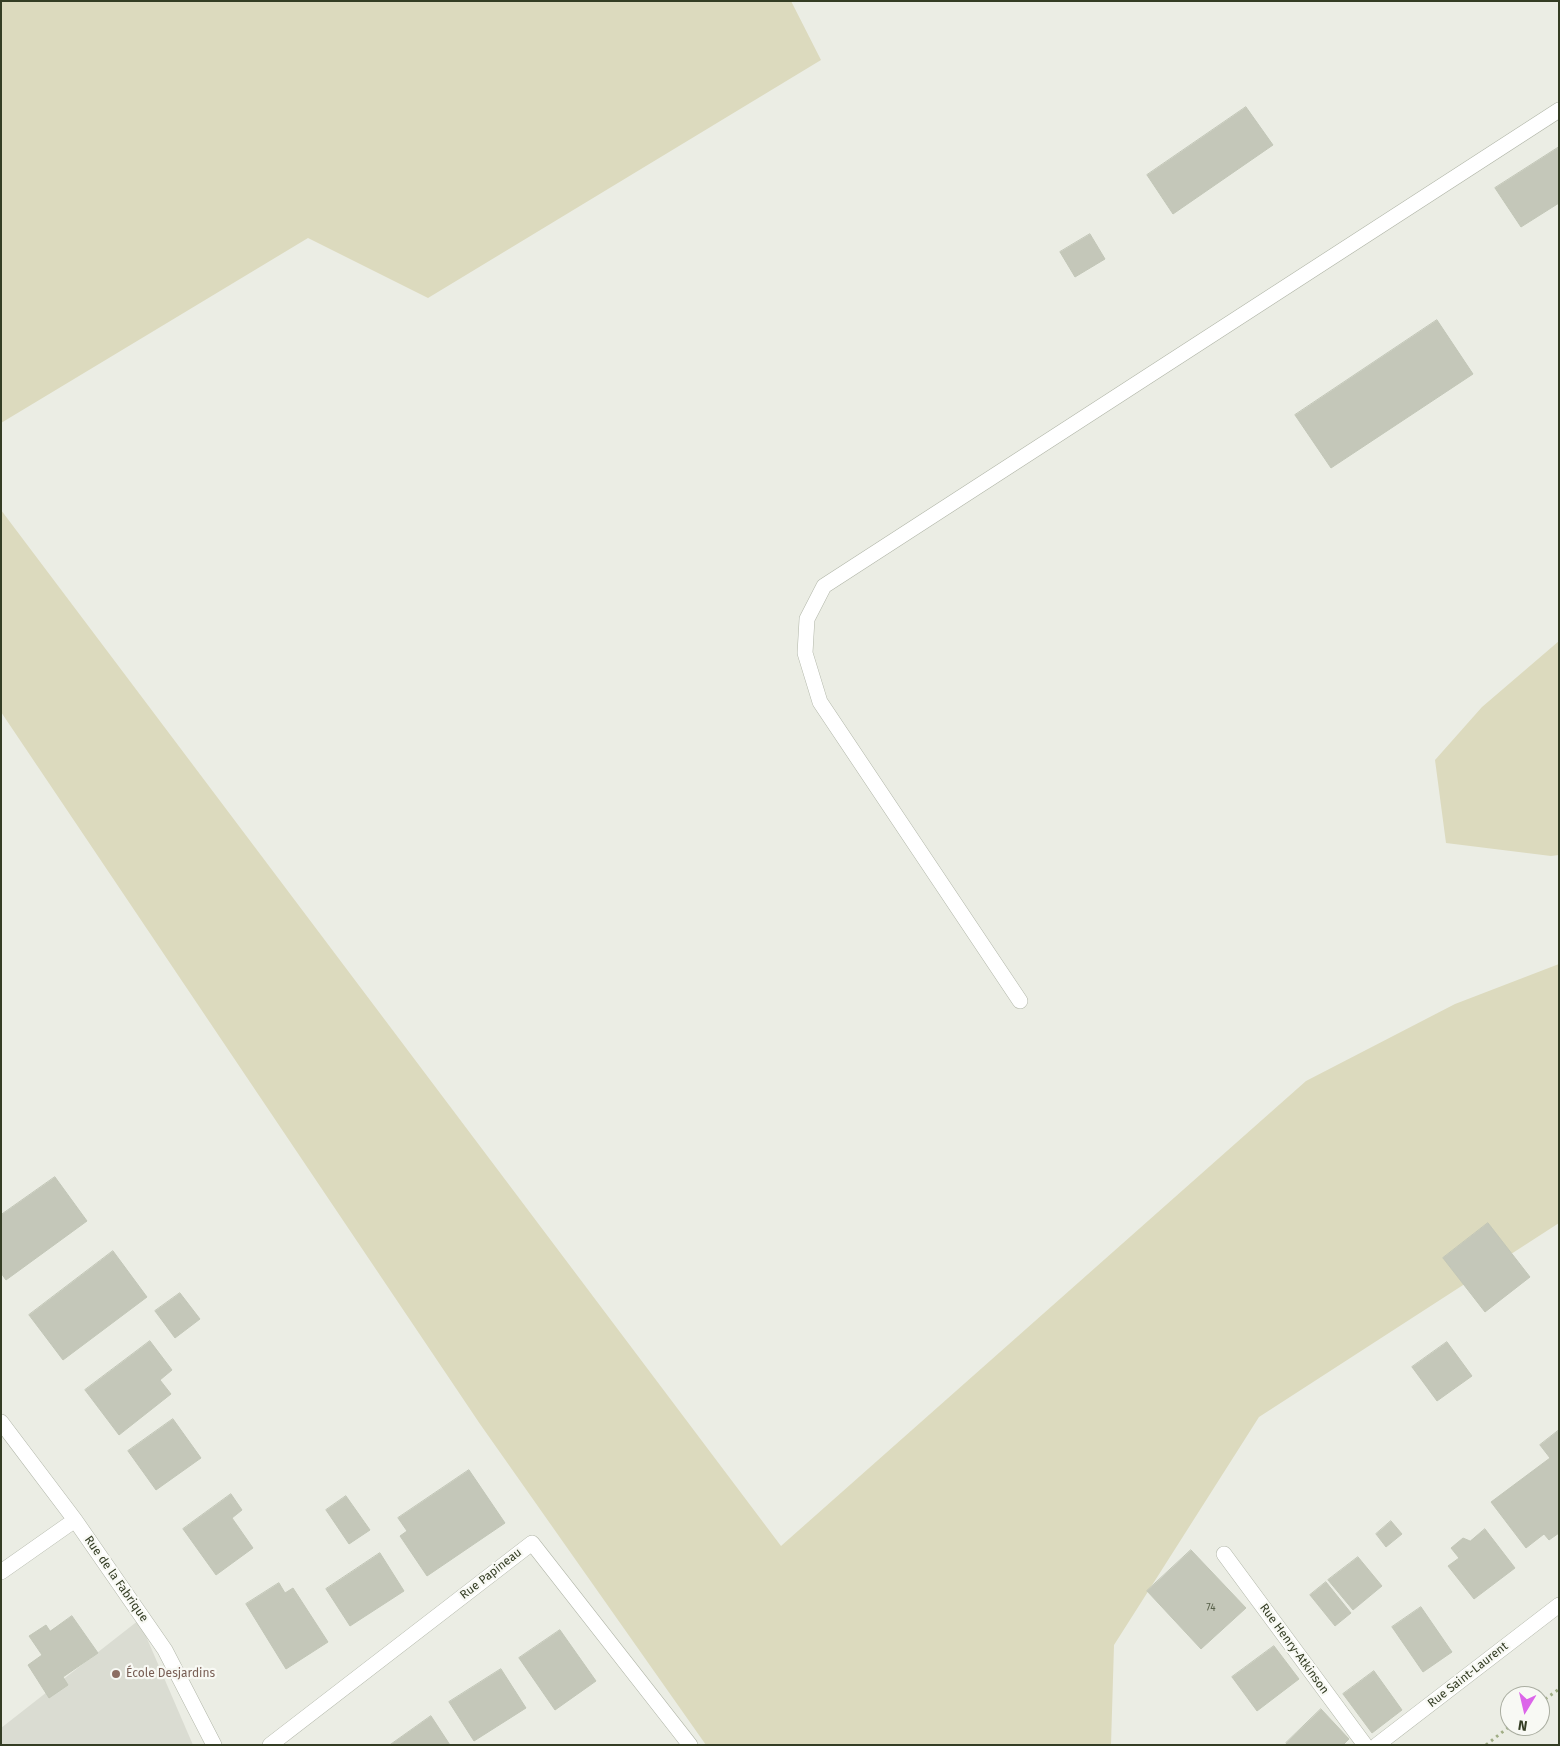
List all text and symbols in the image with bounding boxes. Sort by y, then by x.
street label: Rue de la Fabrique [81,1533,151,1625]
street label: Rue Papineau [457,1545,525,1603]
street label: Rue Henry-Atkinson [1256,1601,1332,1697]
house number: 74 [1206,1602,1216,1614]
street label: Rue Saint-Laurent [1425,1639,1511,1711]
place label: École Desjardins [126,1667,215,1681]
marker: École Desjardins [110,1668,122,1680]
north arrow [1500,1686,1550,1736]
text: N [1517,1716,1529,1734]

